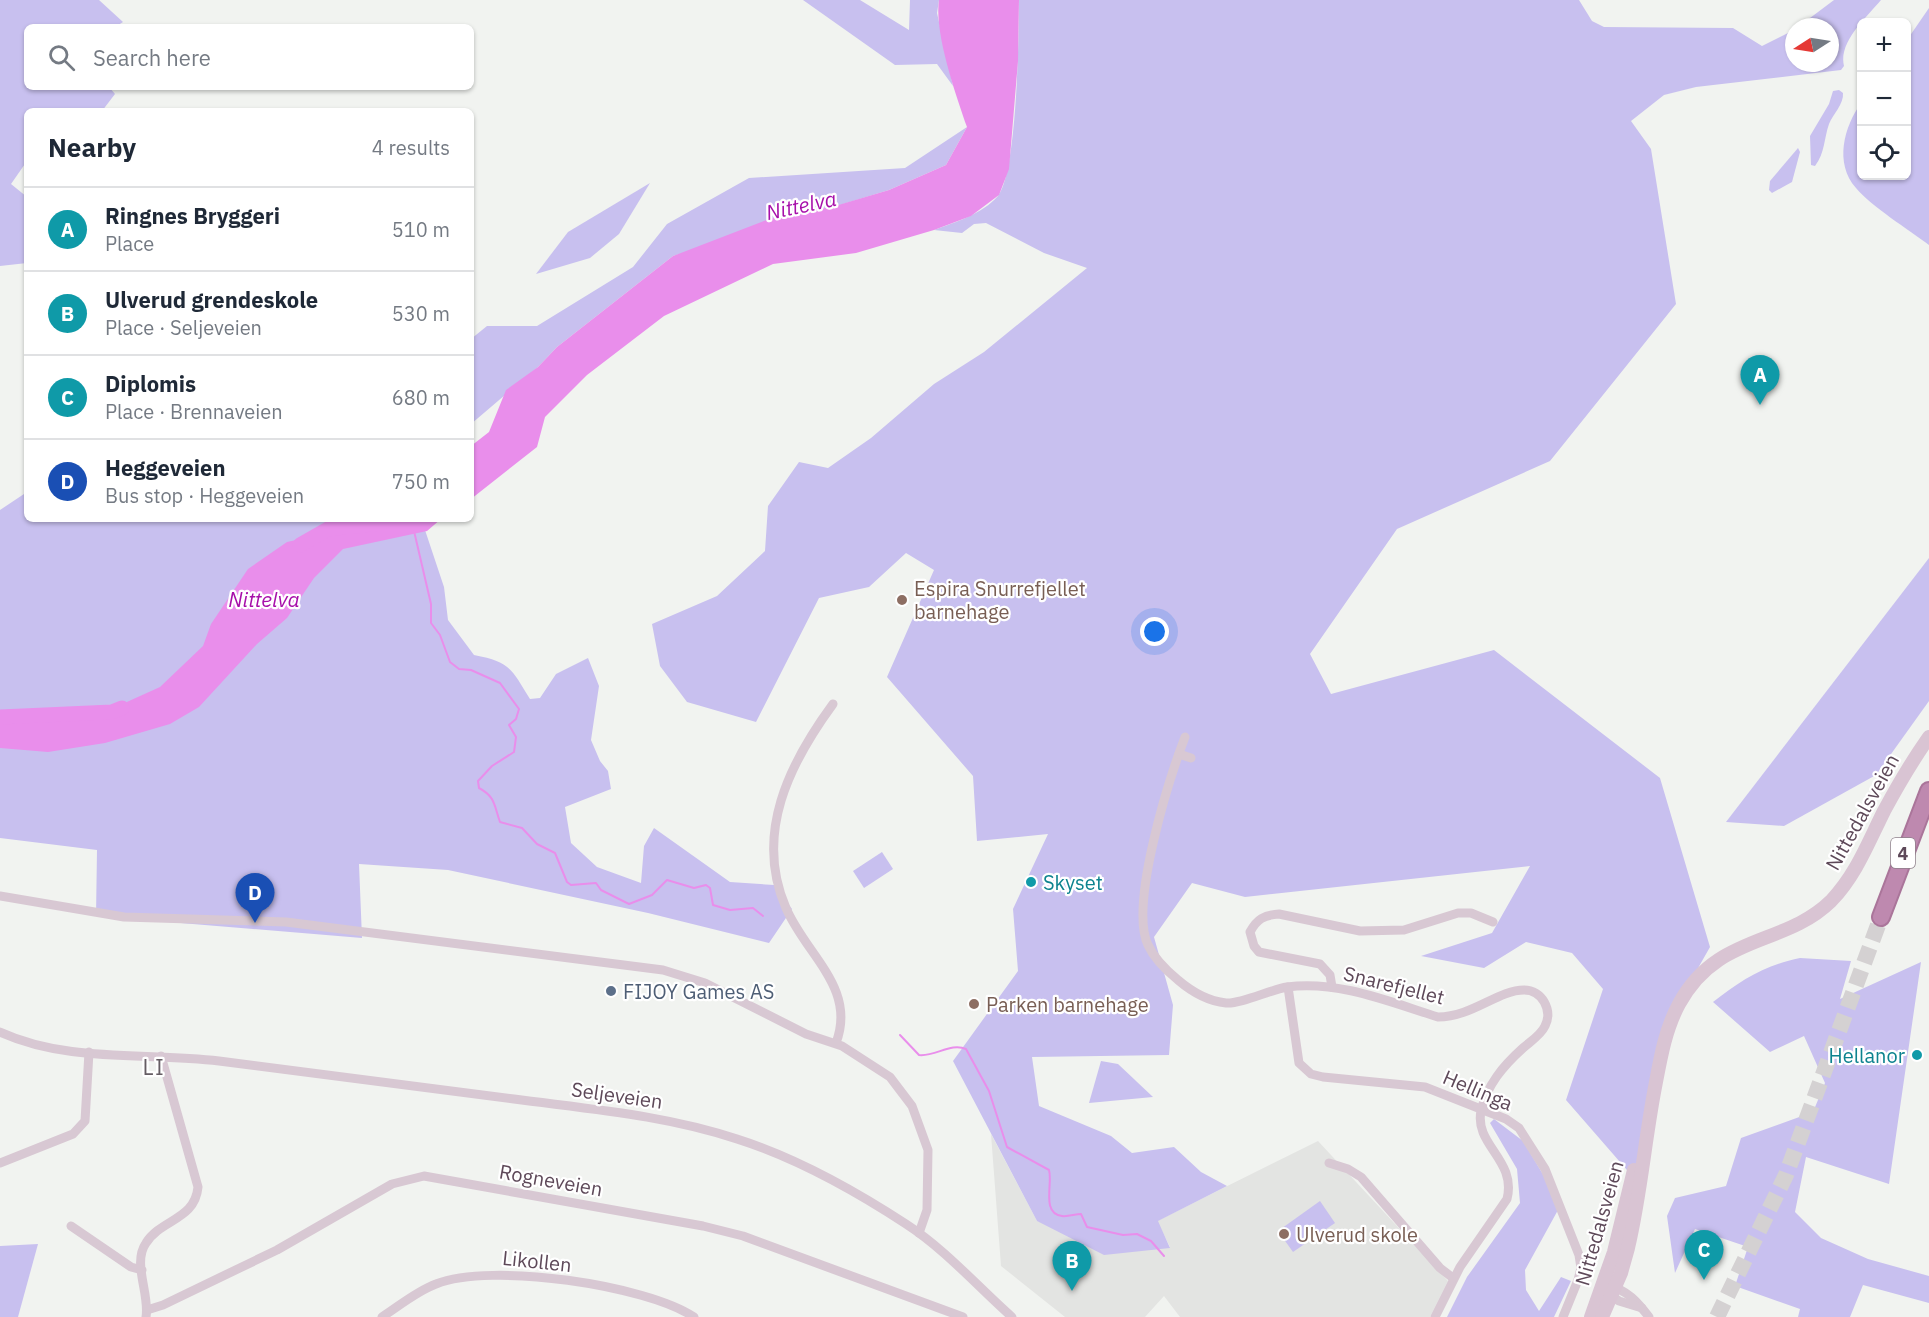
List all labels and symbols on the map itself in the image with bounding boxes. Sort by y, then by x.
north arrow [1785,18,1839,72]
water label: Nittelva [763,184,839,226]
pin: A [1740,356,1780,405]
place label: Espira Snurrefjellet barnehage [914,575,1086,625]
water label: Nittelva [228,585,300,613]
marker: Espira Snurrefjellet barnehage [895,593,909,607]
your location [1140,617,1169,646]
street label: Nittedalsveien [1819,749,1905,875]
road number: 4 [1891,838,1915,868]
place label: Skyset [1043,869,1103,896]
pin: D [236,874,274,923]
marker: Skyset [1024,875,1038,889]
street label: Snarefjellet [1341,959,1447,1011]
place label: FIJOY Games AS [623,978,774,1005]
marker: FIJOY Games AS [604,984,618,998]
place label: Parken barnehage [986,991,1149,1018]
marker: Parken barnehage [967,997,981,1011]
place label: Hellanor [1829,1042,1905,1069]
marker: Hellanor [1910,1048,1924,1062]
district label: LI [143,1052,165,1081]
street label: Hellinga [1439,1063,1517,1117]
street label: Seljeveien [570,1075,664,1115]
street label: Nittedalsveien [1568,1157,1630,1289]
street label: Rogneveien [497,1158,605,1202]
place label: Ulverud skole [1296,1221,1418,1248]
marker: Ulverud skole [1277,1227,1291,1241]
pin: C [1684,1230,1724,1280]
pin: B [1052,1242,1092,1291]
street label: Likollen [501,1244,573,1278]

